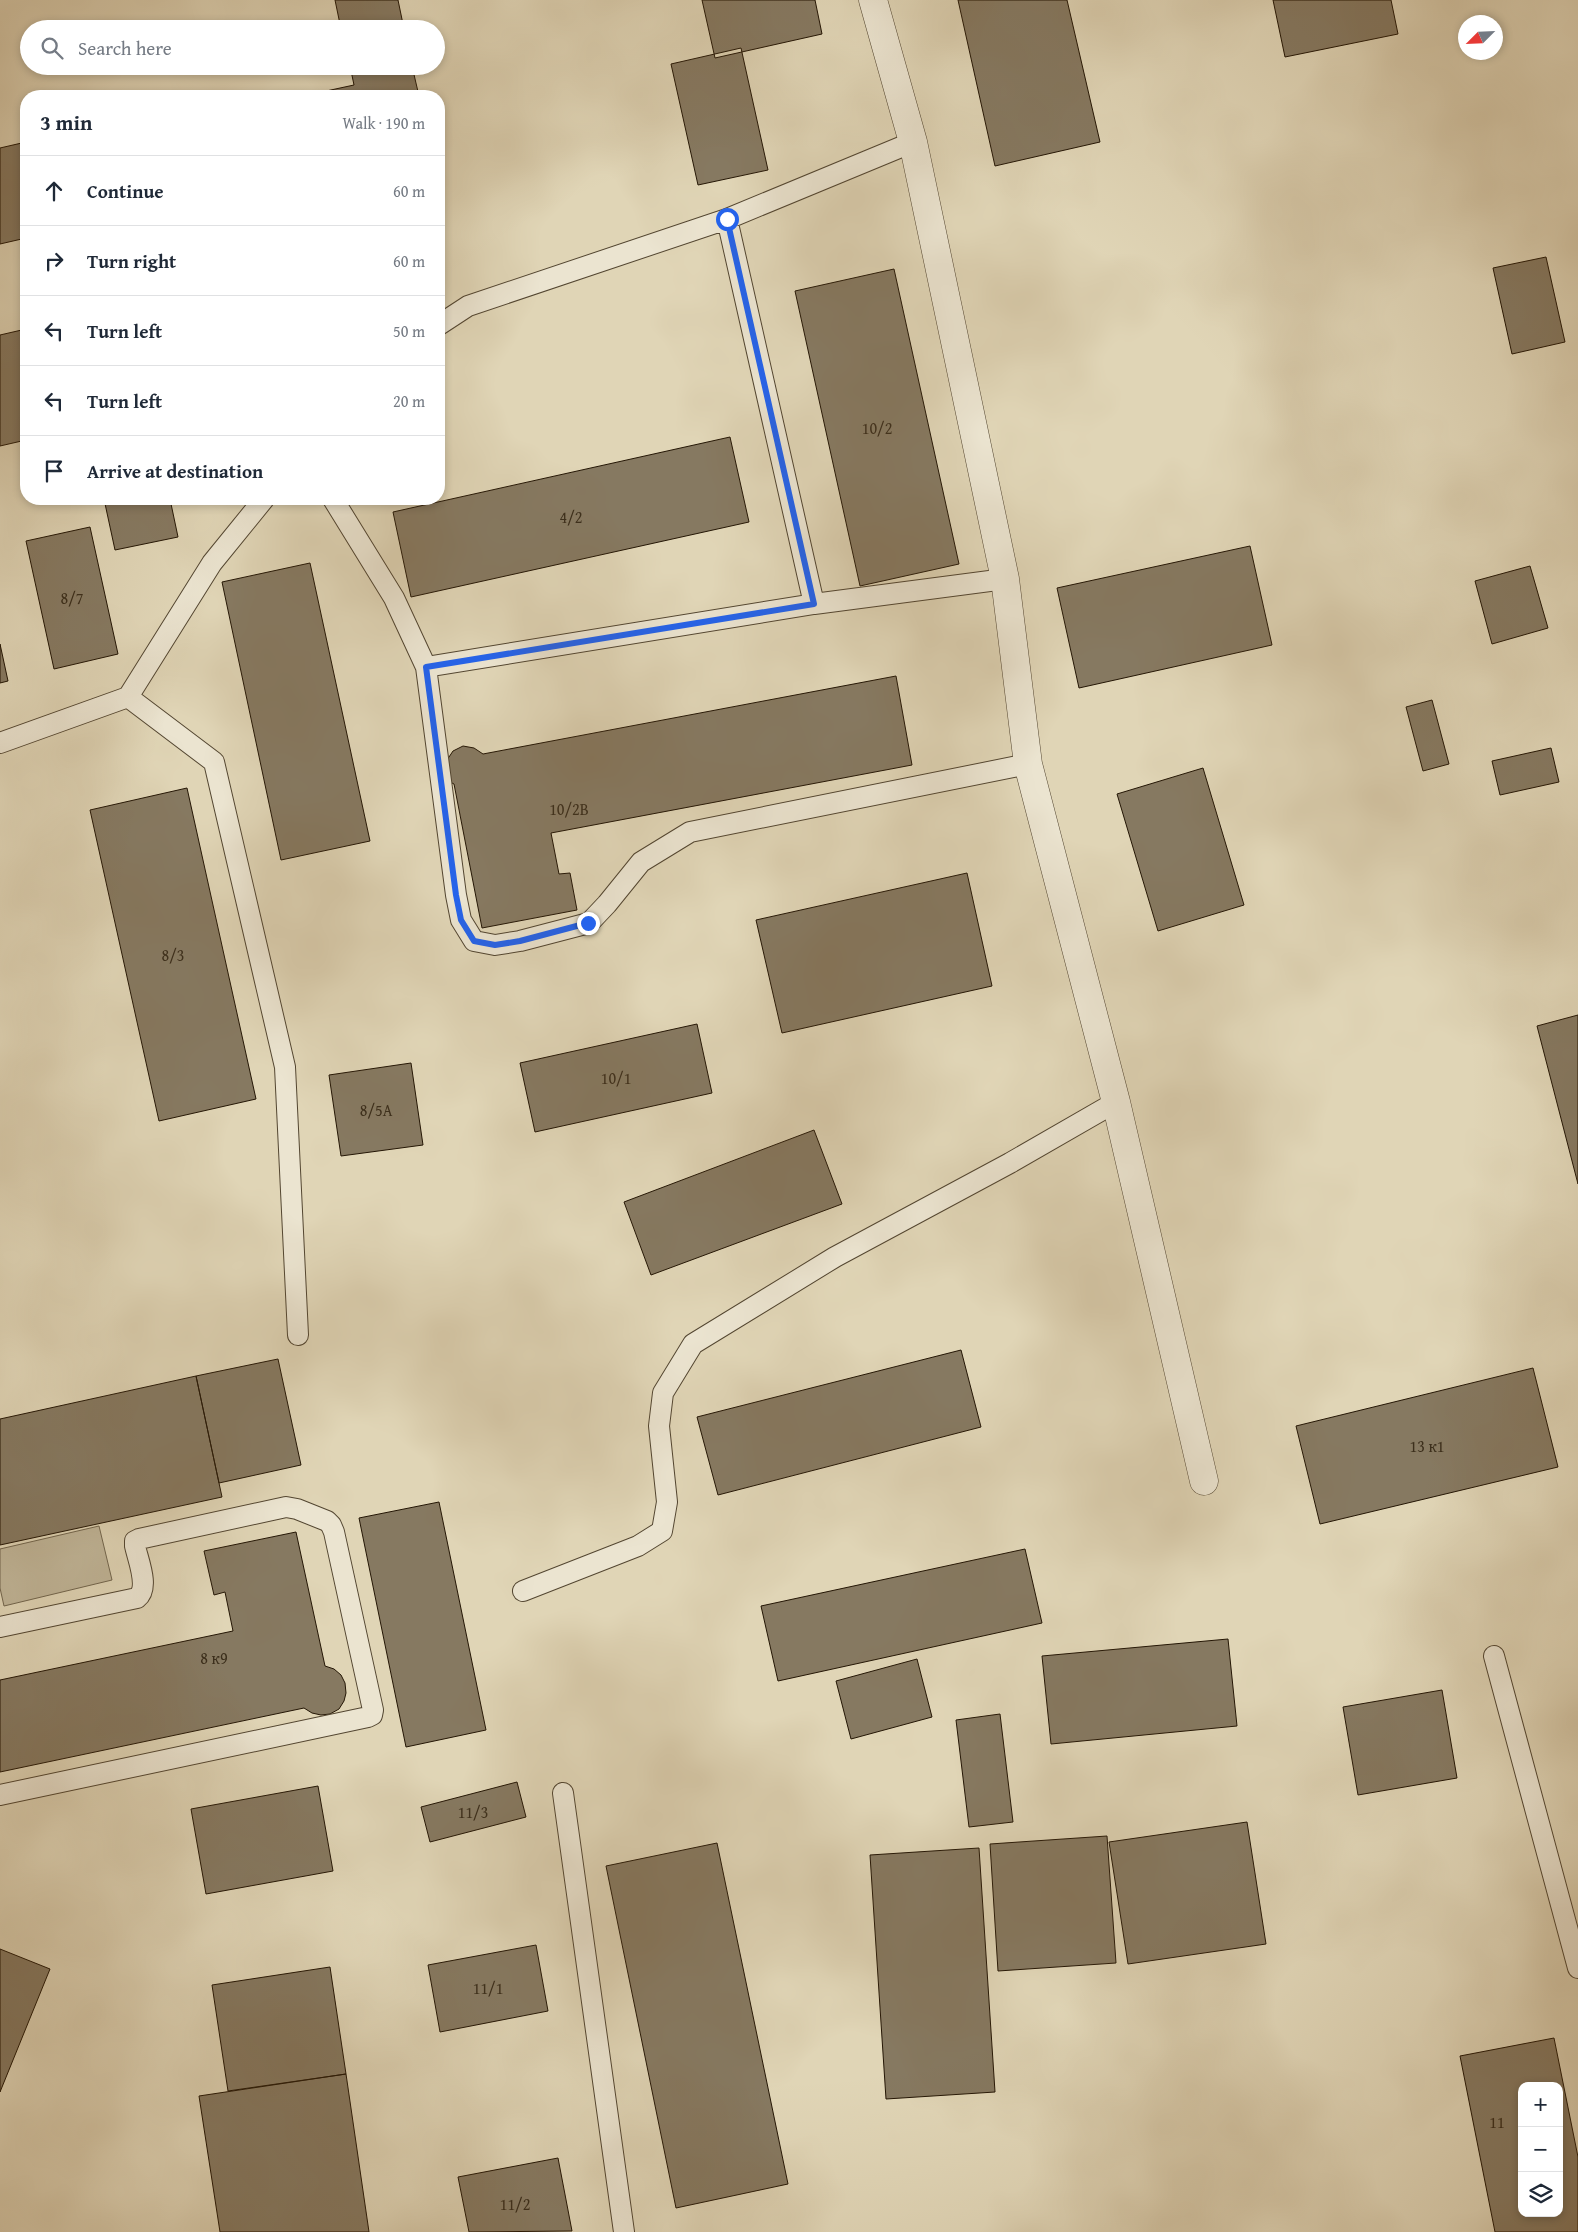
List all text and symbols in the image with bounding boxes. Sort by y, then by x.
north arrow [1458,15,1503,60]
search box [20,20,445,75]
icon: search [38,34,66,62]
text: Search here [78,34,172,62]
text: 3 min [40,107,92,138]
text: Walk · 190 m [342,111,425,135]
icon: ahead [40,177,68,205]
text: Continue [87,177,164,205]
text: 60 m [393,179,425,203]
route start [716,208,739,231]
icon: right [40,247,68,275]
text: Turn right [87,247,176,275]
text: 60 m [393,249,425,273]
icon: left [40,317,68,345]
text: Turn left [87,317,162,345]
text: 50 m [393,319,425,343]
icon: left [40,387,68,415]
text: Turn left [87,387,162,415]
text: 20 m [393,389,425,413]
house number: 10/2 [862,416,892,440]
icon: arrive [40,457,68,485]
text: Arrive at destination [87,457,263,485]
house number: 4/2 [560,505,582,529]
house number: 8/7 [61,586,84,610]
house number: 10/2В [549,797,589,821]
route end [577,912,600,935]
house number: 8/3 [162,943,184,967]
house number: 10/1 [601,1066,631,1090]
house number: 8/5А [360,1098,393,1122]
house number: 13 к1 [1409,1434,1445,1458]
house number: 8 к9 [200,1646,228,1670]
house number: 11/3 [458,1800,488,1824]
house number: 11/1 [473,1976,503,2000]
map controls [1518,2082,1563,2217]
button: + [1518,2082,1563,2127]
house number: 11 [1489,2110,1505,2134]
button: − [1518,2127,1563,2172]
button: layers [1518,2172,1563,2217]
house number: 11/2 [500,2192,530,2216]

